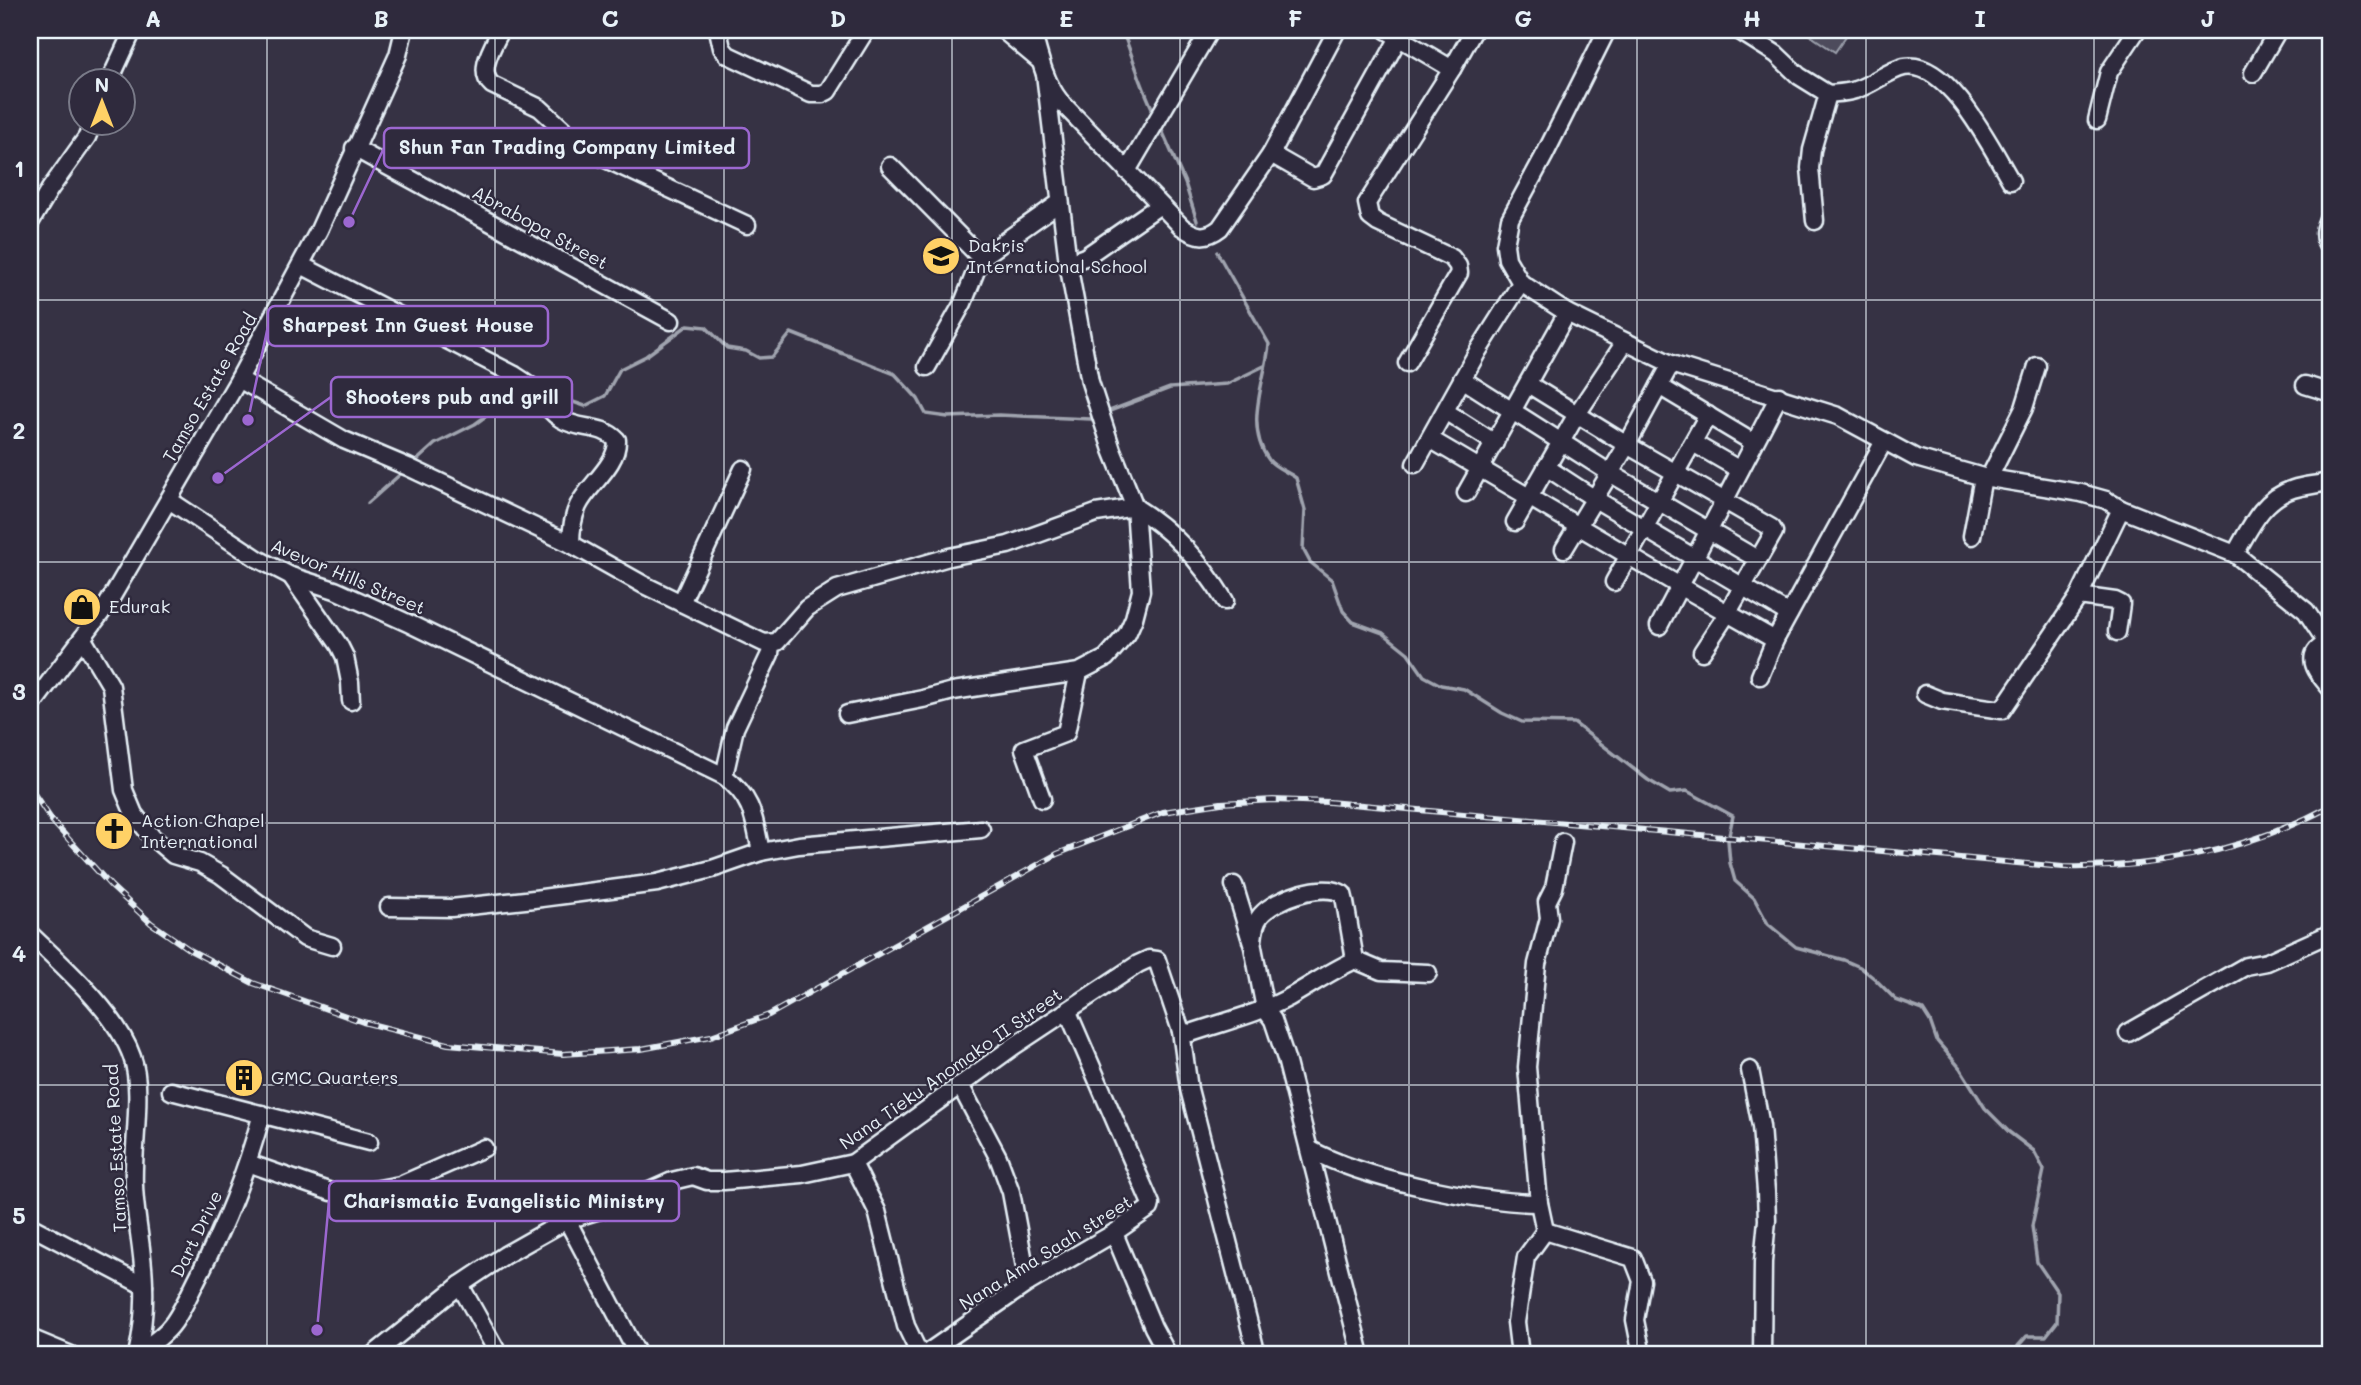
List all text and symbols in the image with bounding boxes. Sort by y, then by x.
text: A [145,3,161,33]
text: B [373,3,389,33]
text: C [601,3,619,33]
text: D [830,3,846,33]
text: E [1059,3,1073,33]
text: F [1288,3,1302,33]
text: G [1514,3,1532,33]
text: H [1743,3,1761,33]
text: I [1974,3,1986,33]
text: J [2200,3,2216,33]
north arrow [66,66,136,136]
text: N [95,72,109,97]
callout: Shun Fan Trading Company Limited [384,128,749,168]
text: Shun Fan Trading Company Limited [399,134,735,159]
text: 1 [14,153,24,183]
street label: Abrabopa Street [468,180,613,274]
place label: Dakris International School [968,233,1147,278]
school or university icon: Dakris International School [920,235,962,277]
callout: Sharpest Inn Guest House [268,306,548,346]
street label: Tamso Estate Road [157,308,262,467]
text: Sharpest Inn Guest House [282,312,534,337]
callout: Shooters pub and grill [331,377,572,417]
text: Shooters pub and grill [345,384,559,409]
text: 2 [13,415,25,445]
street label: Avevor Hills Street [268,533,429,619]
shop icon: Edurak [61,586,103,628]
place label: Edurak [109,594,170,618]
text: 3 [12,676,26,706]
place label: Action Chapel International [141,808,265,853]
church icon: Action Chapel International [93,810,135,852]
text: 4 [12,938,26,968]
street label: Nana Tieku Anomako II Street [834,982,1067,1155]
building icon: GMC Quarters [223,1057,265,1099]
street label: Tamso Estate Road [99,1063,131,1233]
place label: GMC Quarters [271,1065,398,1089]
callout: Charismatic Evangelistic Ministry [329,1181,679,1221]
street label: Dart Drive [165,1186,227,1281]
text: Charismatic Evangelistic Ministry [343,1188,665,1213]
street label: Nana Ama Saah street [954,1189,1136,1315]
text: 5 [12,1200,26,1230]

